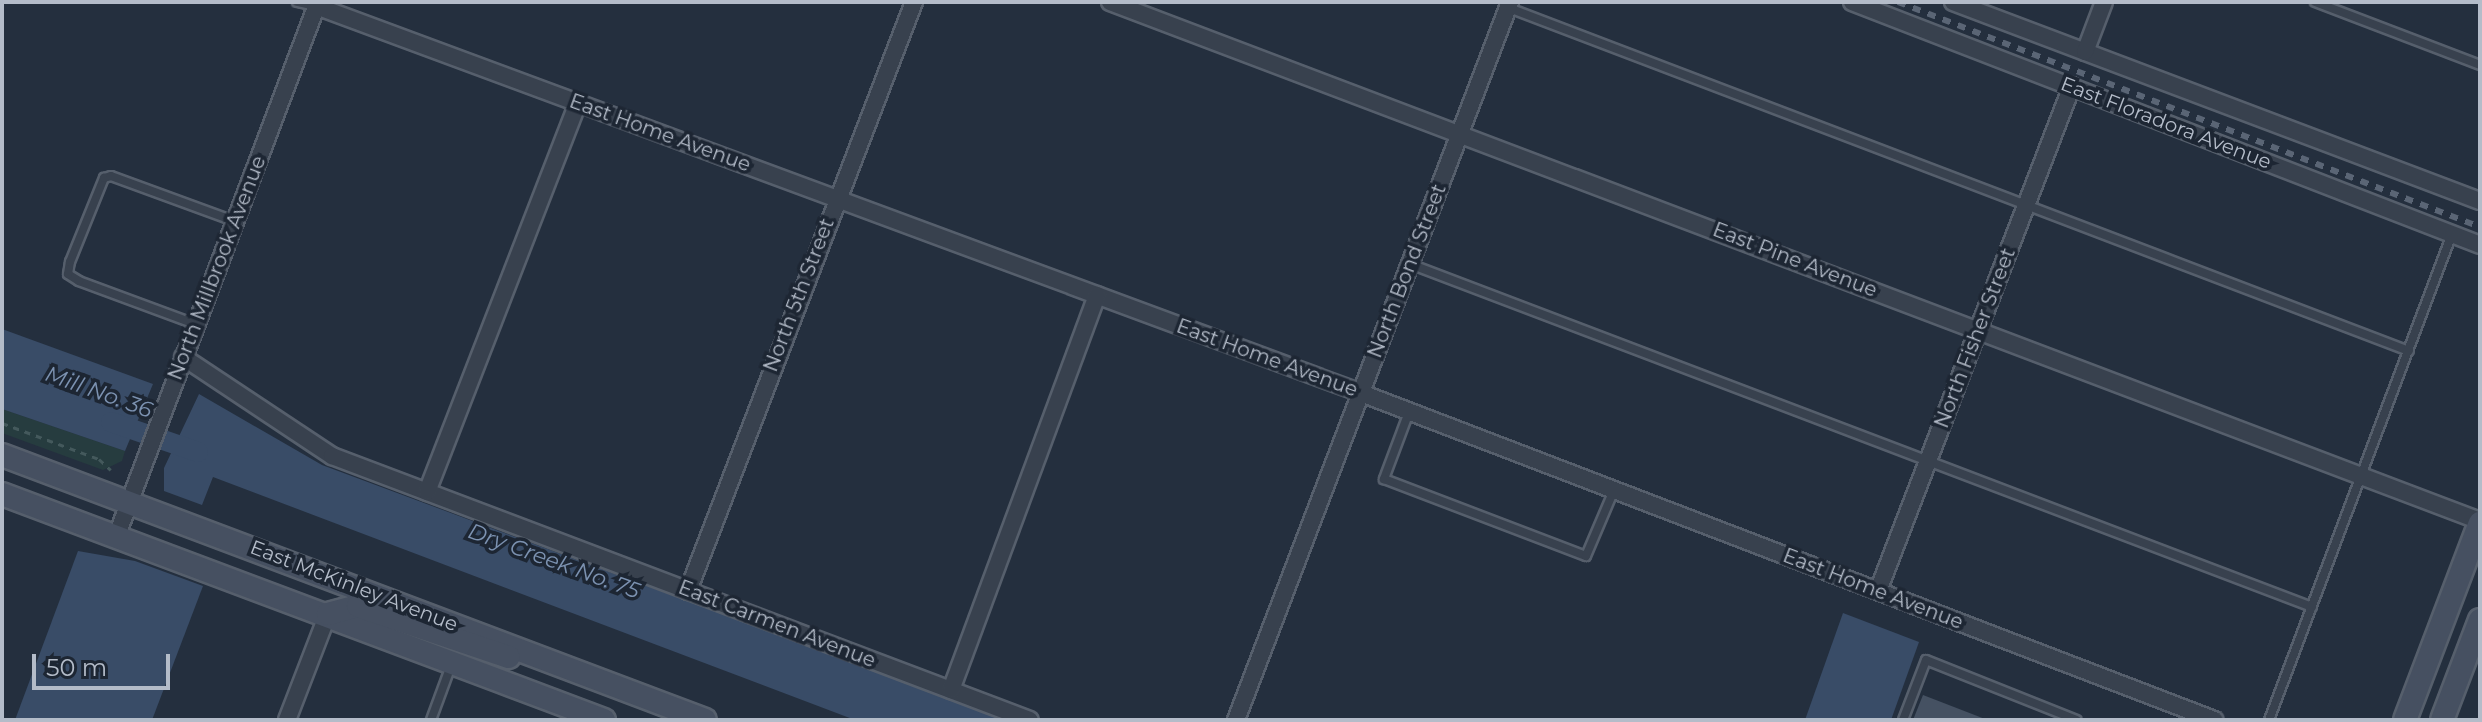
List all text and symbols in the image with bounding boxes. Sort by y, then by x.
street label: East Floradora Avenue [2057,72,2275,174]
street label: East Home Avenue [566,89,754,177]
street label: North Millbrook Avenue [163,152,271,384]
street label: North Bond Street [1363,181,1451,361]
street label: North 5th Street [759,215,839,375]
street label: East Pine Avenue [1709,218,1881,302]
street label: North Fisher Street [1930,244,2020,432]
street label: East Home Avenue [1173,314,1361,402]
water label: Mill No. 36 [42,360,156,424]
water label: Dry Creek No. 75 [464,518,644,604]
street label: East McKinley Avenue [247,535,461,637]
street label: East Home Avenue [1780,544,1966,634]
street label: East Carmen Avenue [675,575,879,673]
scale bar [36,638,174,688]
text: 50 m [46,653,107,682]

